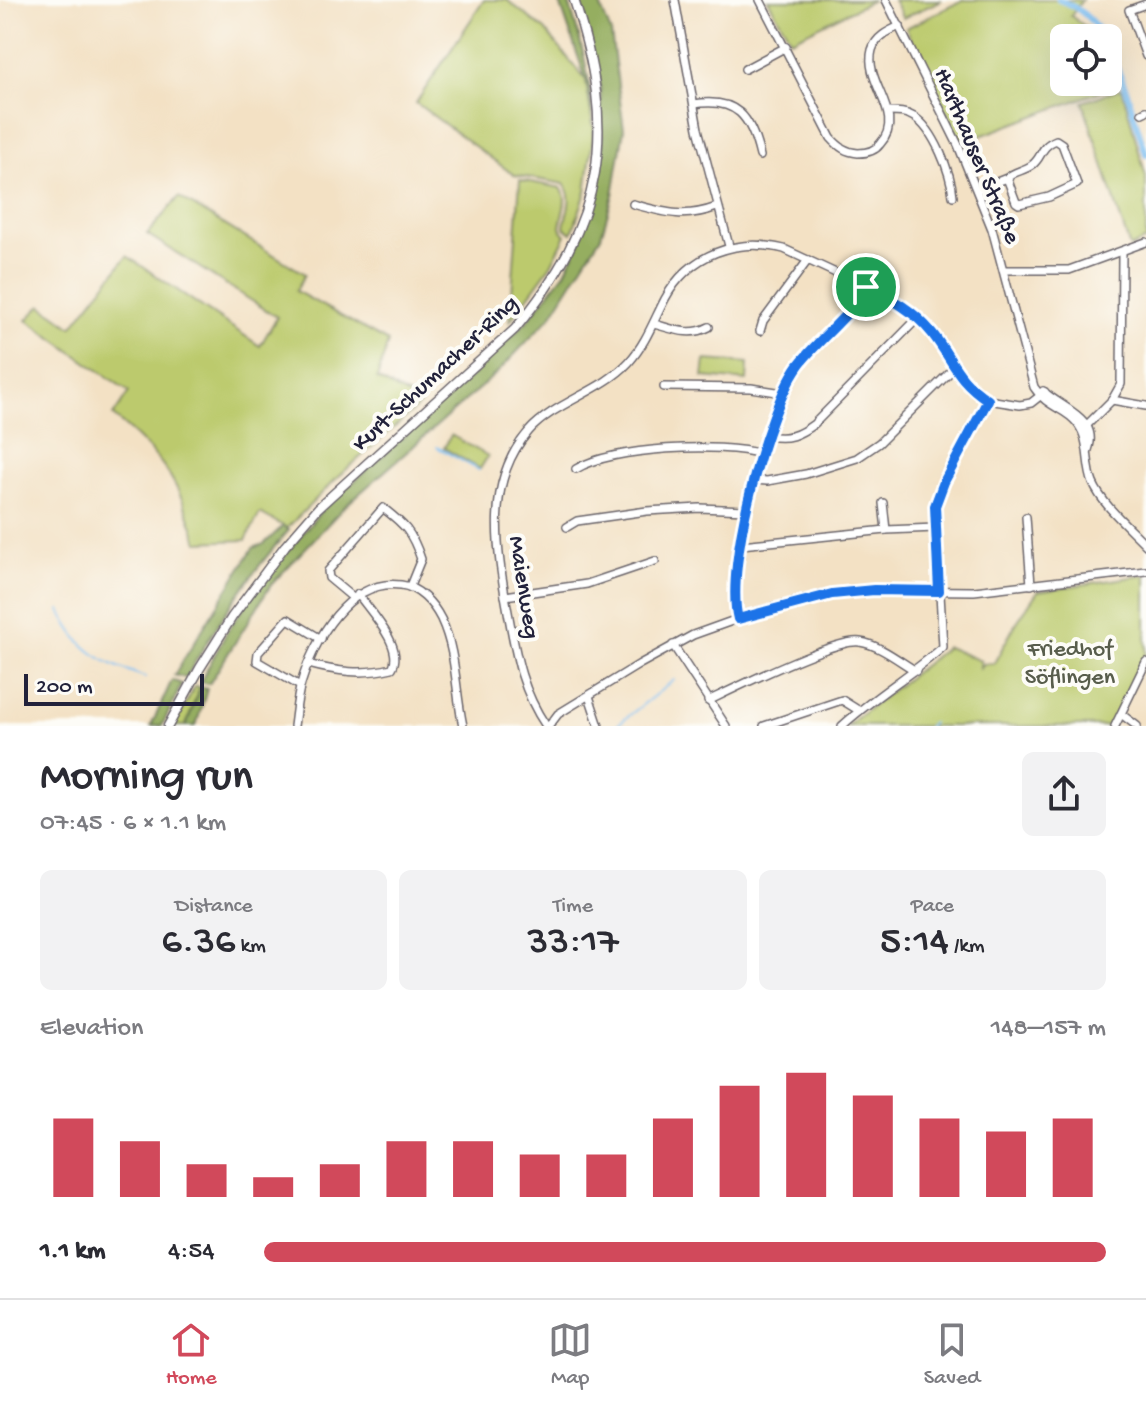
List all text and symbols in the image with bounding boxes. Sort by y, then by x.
map controls [1050,24,1122,96]
button: locate [1050,24,1122,96]
street label: Harthauser Straße [926,64,1026,249]
pin [832,253,900,321]
icon: arrive [844,265,888,309]
street label: Kurt-Schumacher-Ring [347,290,525,459]
street label: Maienweg [500,534,545,641]
park label: Friedhof Söflingen [1025,636,1116,693]
scale bar [24,670,204,706]
text: 200 m [36,675,93,701]
button: share [1022,752,1106,836]
text: Morning run [40,753,253,805]
text: 07:45 · 6 × 1.1 km [40,809,226,840]
text: Distance [175,894,253,920]
text: Time [553,894,593,920]
text: Pace [911,894,954,920]
text: 6.36 [161,920,235,967]
text: 33:17 [527,920,619,967]
text: 5:14 [880,920,949,967]
text: km [235,934,266,960]
text: /km [949,934,985,960]
text: Elevation [40,1014,143,1045]
text: 148–157 m [991,1014,1106,1045]
text: 1.1 km [40,1237,105,1268]
text: 4:54 [168,1237,214,1268]
tab: Home [166,1318,217,1392]
tab: Map [548,1318,592,1392]
tab: Saved [924,1318,980,1392]

